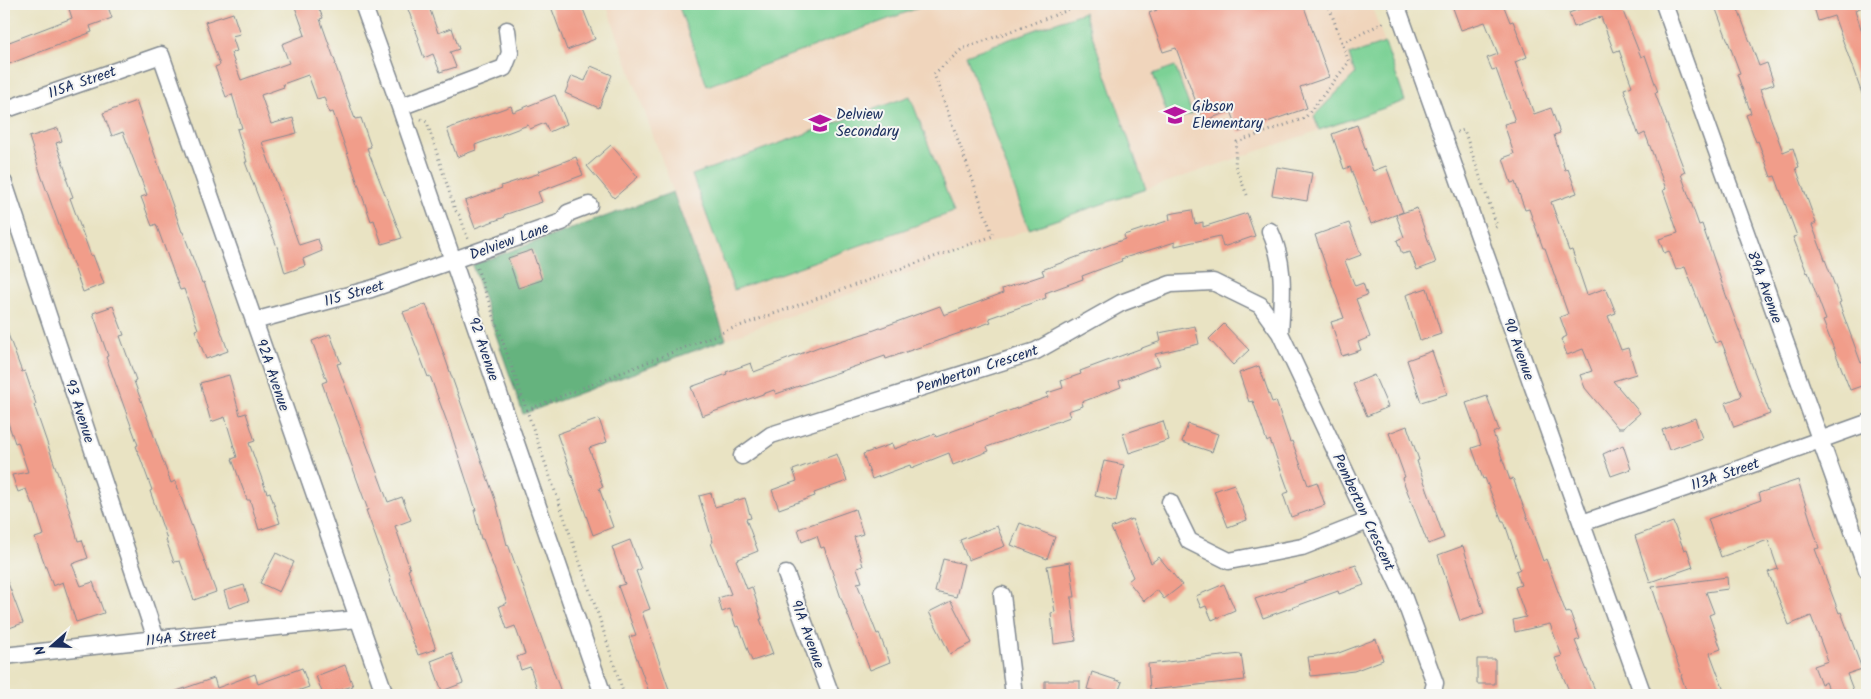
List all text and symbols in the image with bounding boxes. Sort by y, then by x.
street label: 115A Street [45,60,120,106]
place label: Gibson Elementary [1192,95,1264,136]
school or university icon: Gibson Elementary [1162,102,1188,128]
place label: Delview Secondary [836,103,900,144]
school or university icon: Delview Secondary [807,110,833,136]
street label: Delview Lane [466,216,553,267]
street label: 89A Avenue [1740,248,1788,327]
street label: 115 Street [321,274,387,314]
street label: 92 Avenue [461,314,505,385]
street label: 90 Avenue [1496,315,1541,384]
street label: 92A Avenue [248,336,296,415]
street label: Pemberton Crescent [913,339,1042,401]
street label: 93 Avenue [57,376,101,447]
street label: Pemberton Crescent [1325,450,1401,575]
street label: 113A Street [1688,452,1763,498]
street label: 91A Avenue [784,597,831,672]
north arrow [28,622,78,672]
street label: 114A Street [145,622,218,654]
text: N [29,642,53,658]

